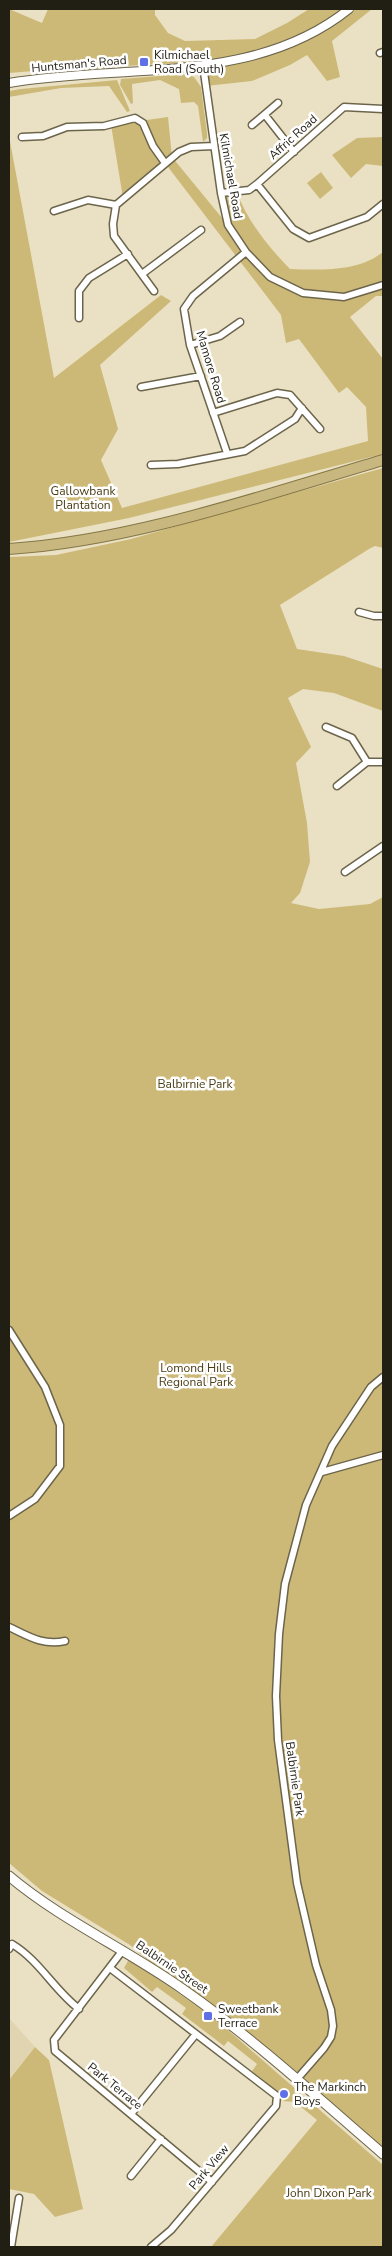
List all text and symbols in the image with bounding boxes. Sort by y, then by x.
place label: Kilmichael Road (South) [154,47,224,77]
street label: Huntsman's Road [31,52,127,76]
marker: Kilmichael Road (South) [138,56,150,68]
street label: Affric Road [265,111,321,163]
street label: Kilmichael Road [216,132,246,220]
street label: Mamore Road [192,329,230,405]
park label: Gallowbank Plantation [51,483,116,513]
park label: Balbirnie Park [157,1076,234,1092]
park label: Lomond Hills Regional Park [159,1360,234,1390]
street label: Balbirnie Park [282,1741,308,1818]
street label: Balbirnie Street [133,1937,212,1998]
place label: Sweetbank Terrace [218,2001,279,2031]
marker: Sweetbank Terrace [202,2010,214,2022]
street label: Park Terrace [84,2059,146,2113]
place label: The Markinch Boys [294,2079,366,2109]
marker: The Markinch Boys [278,2088,290,2100]
street label: Park View [185,2141,233,2193]
park label: John Dixon Park [285,2185,373,2201]

